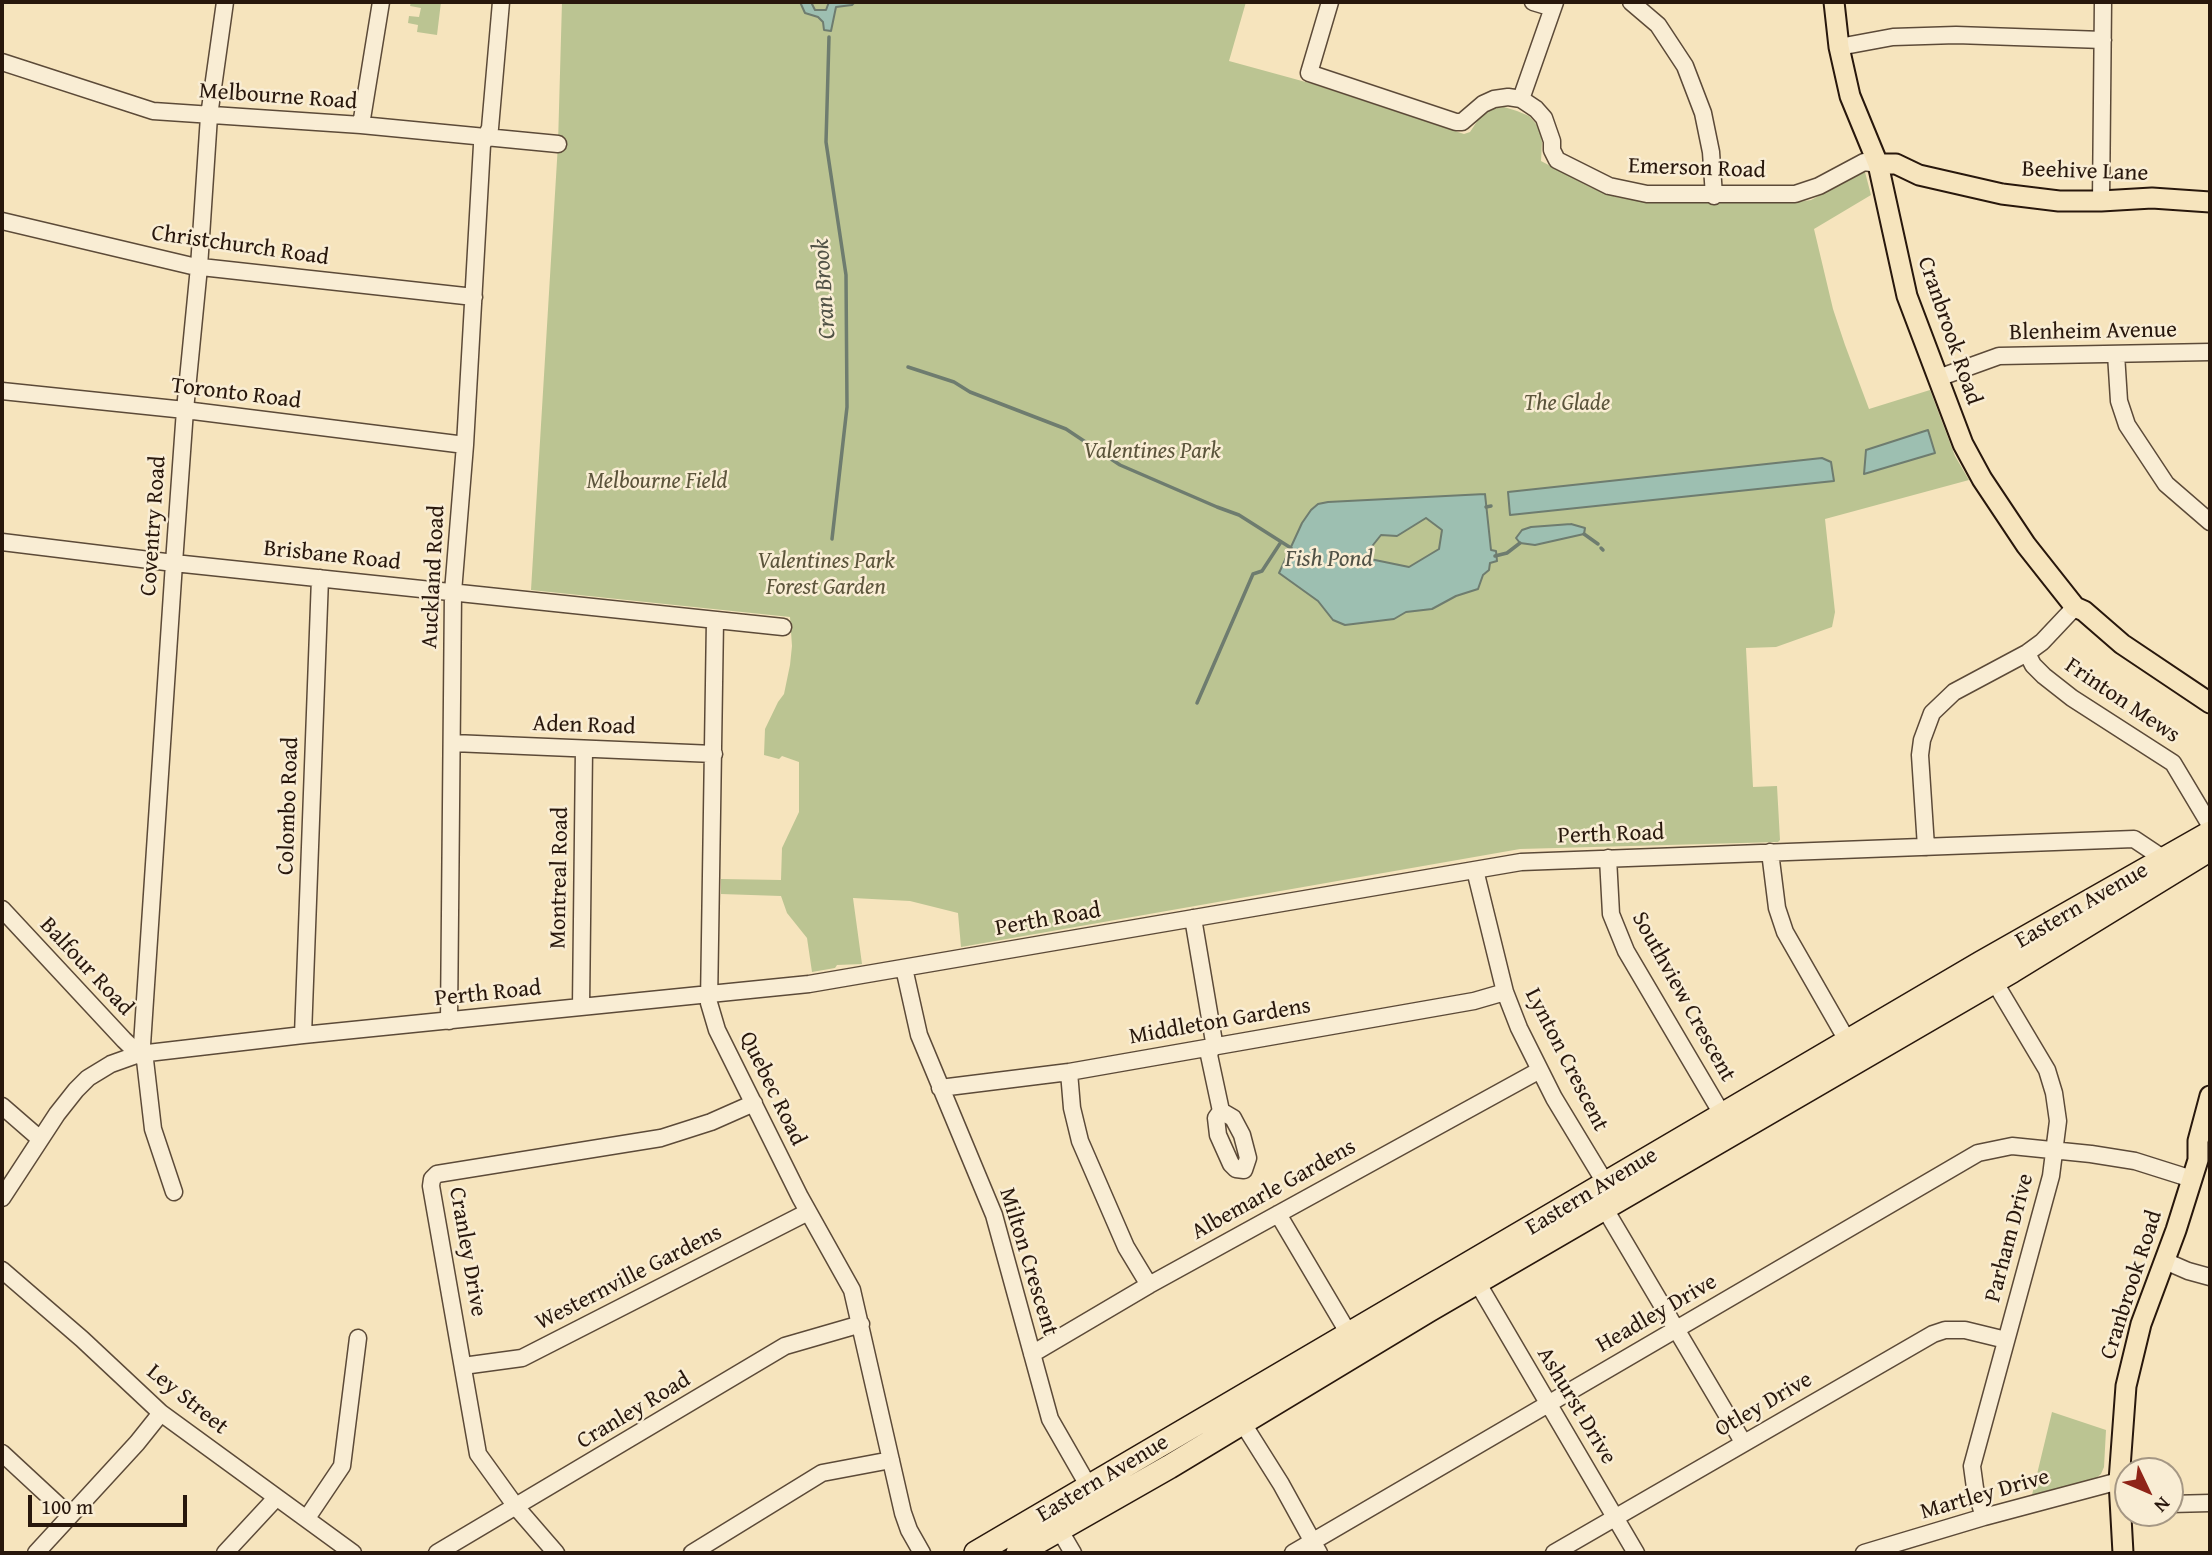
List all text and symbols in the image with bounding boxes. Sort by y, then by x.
street label: Melbourne Road [198,78,358,116]
street label: Emerson Road [1628,153,1766,185]
street label: Beehive Lane [2021,156,2149,188]
street label: Christchurch Road [150,220,330,272]
water label: Cran Brook [807,238,843,340]
street label: Cranbrook Road [1911,253,1987,409]
street label: Blenheim Avenue [2009,317,2177,347]
street label: Toronto Road [170,372,302,416]
park label: The Glade [1524,390,1610,418]
park label: Valentines Park [1083,438,1221,466]
street label: Coventry Road [135,455,173,597]
park label: Melbourne Field [586,468,728,496]
street label: Auckland Road [416,505,452,649]
street label: Brisbane Road [262,535,402,577]
water label: Fish Pond [1285,546,1373,574]
park label: Valentines Park Forest Garden [757,548,895,602]
street label: Frinton Mews [2059,652,2185,750]
street label: Aden Road [532,710,636,742]
street label: Colombo Road [273,737,305,875]
street label: Montreal Road [545,807,575,949]
street label: Perth Road [1557,819,1665,851]
street label: Eastern Avenue [2011,857,2153,955]
street label: Perth Road [993,897,1103,943]
street label: Southview Crescent [1625,907,1741,1087]
street label: Balfour Road [33,912,139,1022]
street label: Perth Road [433,975,543,1013]
street label: Lynton Crescent [1518,984,1614,1136]
street label: Middleton Gardens [1127,992,1313,1052]
street label: Quebec Road [733,1028,811,1150]
street label: Albemarle Gardens [1187,1133,1361,1247]
street label: Eastern Avenue [1521,1142,1663,1242]
street label: Parham Drive [1980,1171,2040,1305]
street label: Cranley Drive [442,1185,492,1319]
street label: Milton Crescent [992,1185,1064,1339]
street label: Cranbrook Road [2095,1207,2169,1363]
street label: Westernville Gardens [531,1219,727,1337]
street label: Headley Drive [1592,1268,1722,1360]
street label: Ashurst Drive [1530,1342,1622,1470]
street label: Ley Street [141,1359,233,1441]
street label: Cranley Road [572,1366,696,1456]
street label: Otley Drive [1711,1366,1817,1444]
street label: Eastern Avenue [1032,1429,1174,1529]
north arrow [2114,1457,2184,1527]
street label: Martley Drive [1917,1463,2053,1527]
scale bar [32,1482,191,1526]
text: 100 m [41,1491,93,1522]
text: N [2148,1491,2177,1519]

